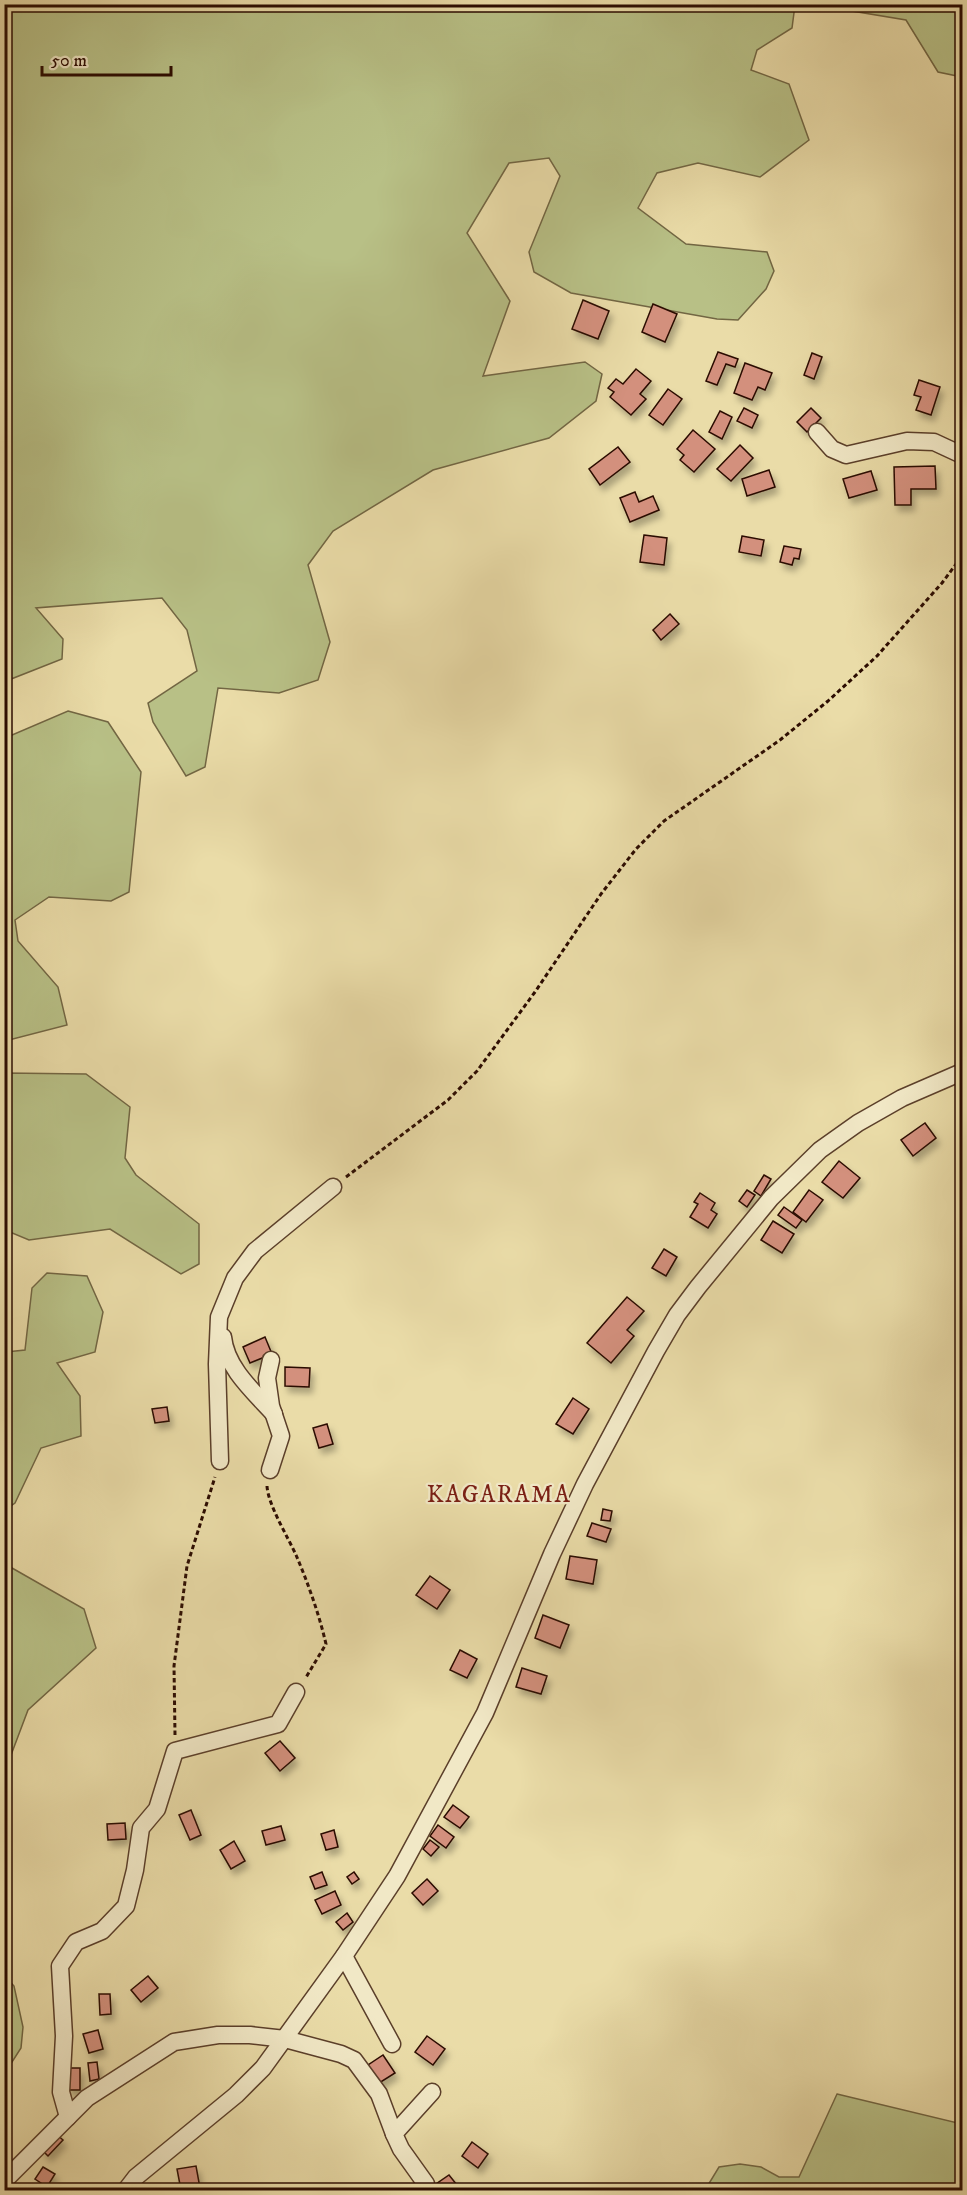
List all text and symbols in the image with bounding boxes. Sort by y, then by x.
scale bar [42,39,171,77]
text: 50 m [51,50,87,72]
district label: KAGARAMA [427,1480,571,1510]

